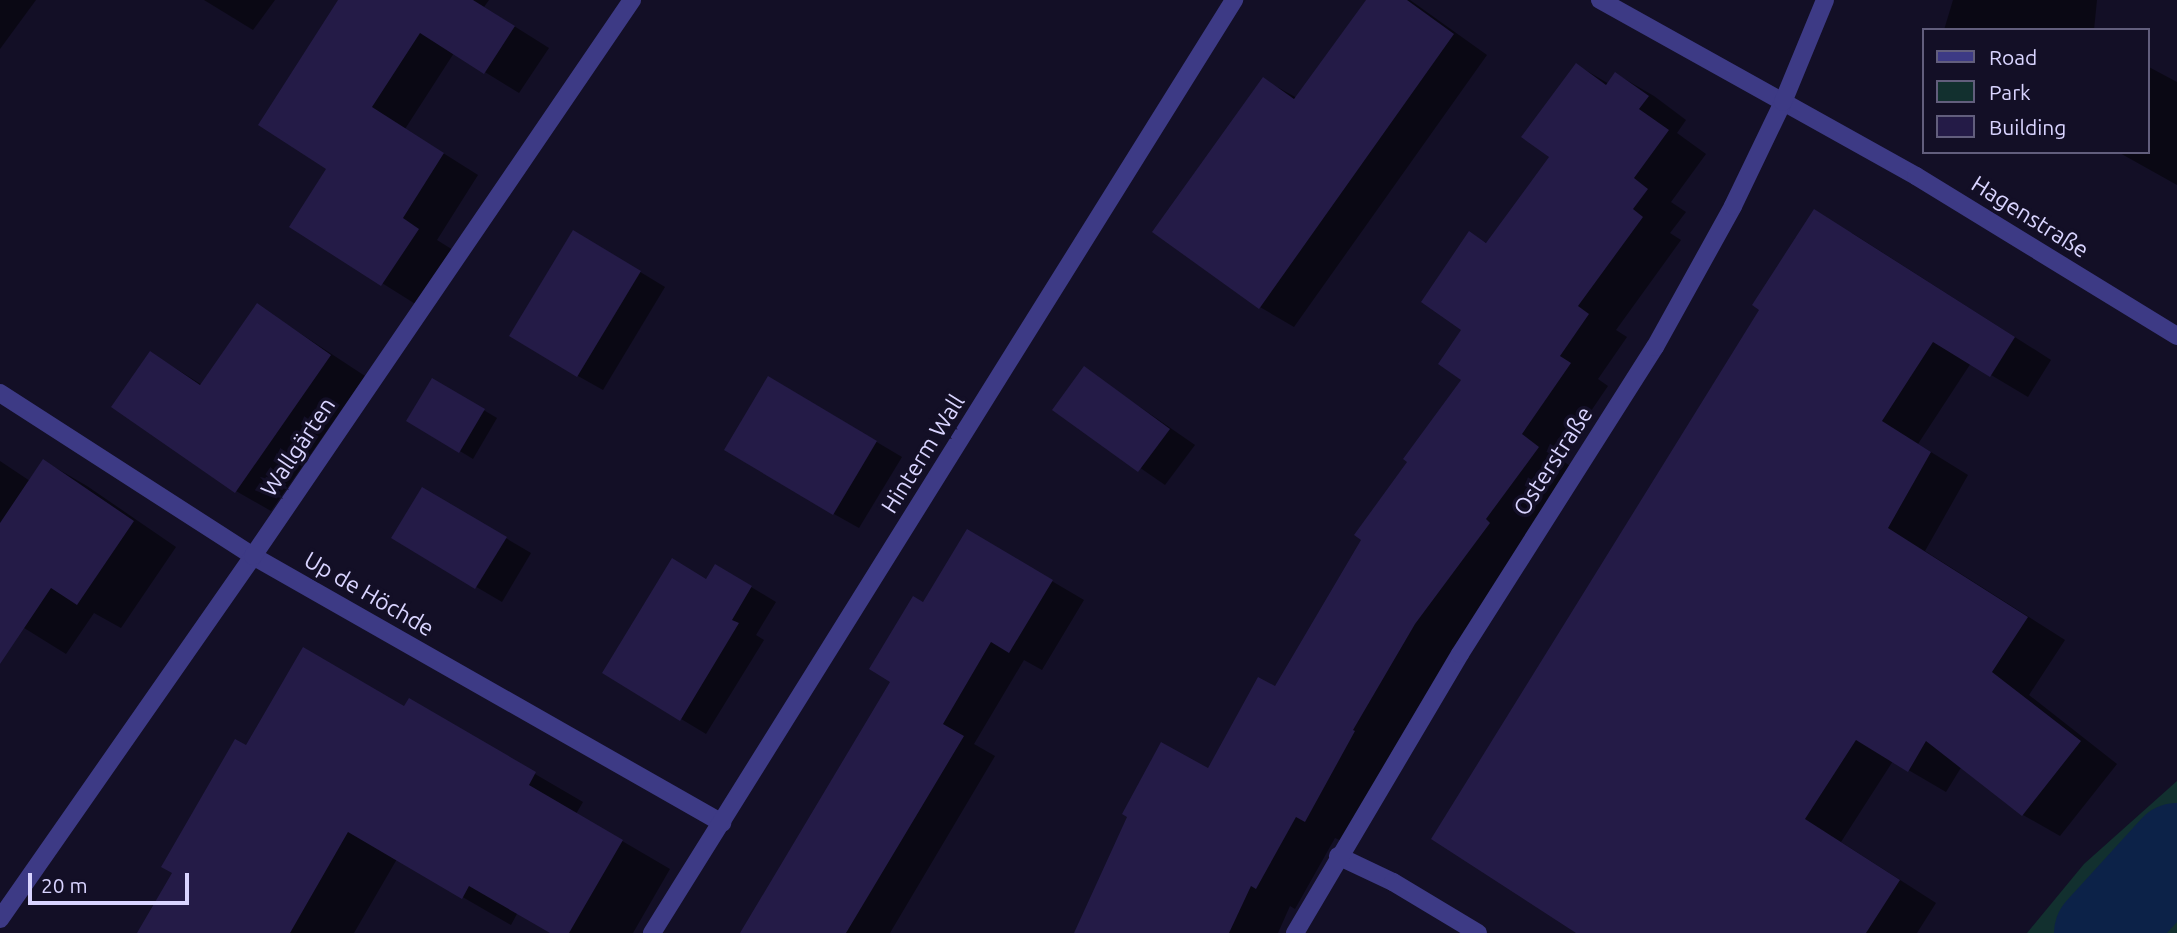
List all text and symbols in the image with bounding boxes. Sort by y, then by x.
legend [1922,28,2149,154]
text: Road [1989,45,2037,69]
text: Park [1989,80,2031,104]
text: Building [1989,115,2066,139]
street label: Hagenstraße [1966,170,2094,264]
street label: Hinterm Wall [876,389,970,519]
street label: Wallgärten [255,392,341,502]
street label: Osterstraße [1508,401,1598,521]
street label: Up de Höchde [299,546,439,642]
scale bar [32,860,192,904]
text: 20 m [41,873,88,897]

